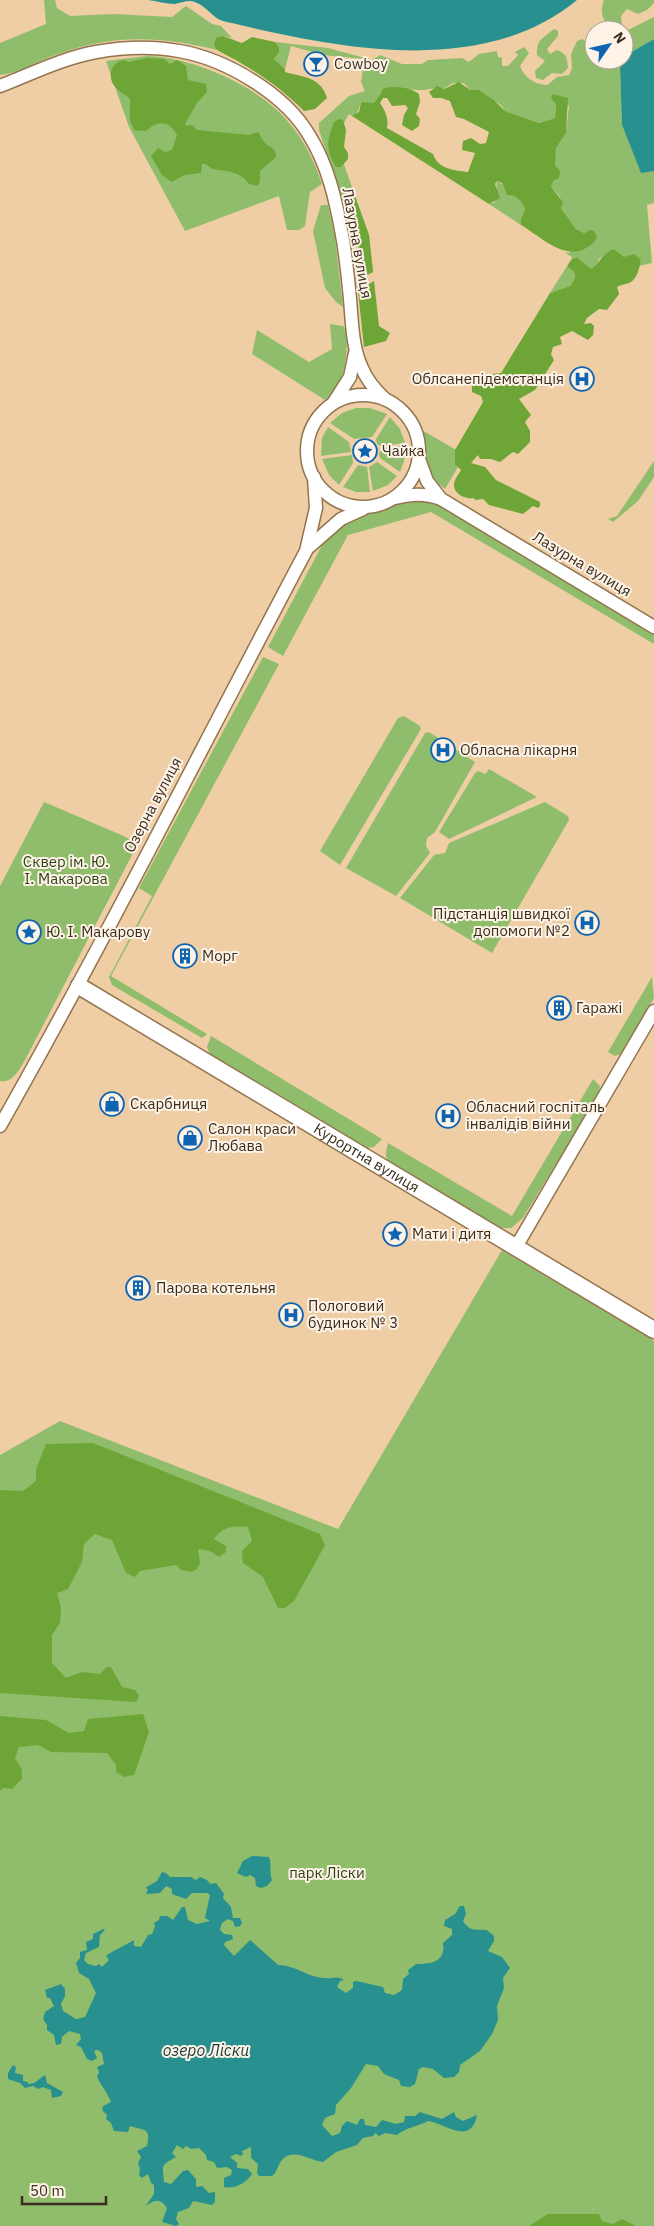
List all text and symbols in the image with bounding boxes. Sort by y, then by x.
north arrow [584,20,634,70]
text: N [609,28,630,47]
bar icon: Cowboy [303,51,329,77]
place label: Cowboy [334,54,388,73]
street label: Лазурна вулиця [338,186,377,300]
hospital icon: Облсанепідемстанція [569,366,595,392]
place label: Облсанепідемстанція [412,369,564,388]
place icon: Чайка [352,438,378,464]
place label: Чайка [382,441,425,460]
street label: Лазурна вулиця [529,527,635,601]
hospital icon: Обласна лікарня [430,737,456,763]
place label: Обласна лікарня [460,740,577,759]
street label: Озерна вулиця [119,754,186,856]
park label: Сквер ім. Ю. І. Макарова [23,852,109,888]
place label: Підстанція швидкої допомоги №2 [433,904,570,940]
hospital icon: Підстанція швидкої допомоги №2 [574,910,600,936]
place icon: Ю. І. Макарову [16,919,42,945]
place label: Ю. І. Макарову [46,922,151,941]
building icon: Морг [172,943,198,969]
place label: Морг [202,946,238,965]
building icon: Гаражі [546,995,572,1021]
place label: Гаражі [576,998,622,1017]
shop icon: Скарбниця [99,1091,125,1117]
place label: Скарбниця [130,1094,207,1113]
place label: Обласний госпіталь інвалідів війни [466,1097,605,1133]
hospital icon: Обласний госпіталь інвалідів війни [435,1103,461,1129]
place label: Салон краси Любава [208,1119,296,1155]
street label: Курортна вулиця [310,1119,423,1197]
shop icon: Салон краси Любава [177,1125,203,1151]
place icon: Мати і дитя [382,1221,408,1247]
place label: Мати і дитя [412,1224,491,1243]
building icon: Парова котельня [125,1275,151,1301]
place label: Парова котельня [156,1278,276,1297]
place label: Пологовий будинок № 3 [308,1296,398,1332]
hospital icon: Пологовий будинок № 3 [278,1302,304,1328]
park label: парк Ліски [289,1863,365,1882]
water label: озеро Ліски [163,2040,249,2060]
scale bar [22,2174,106,2206]
text: 50 m [30,2181,65,2200]

